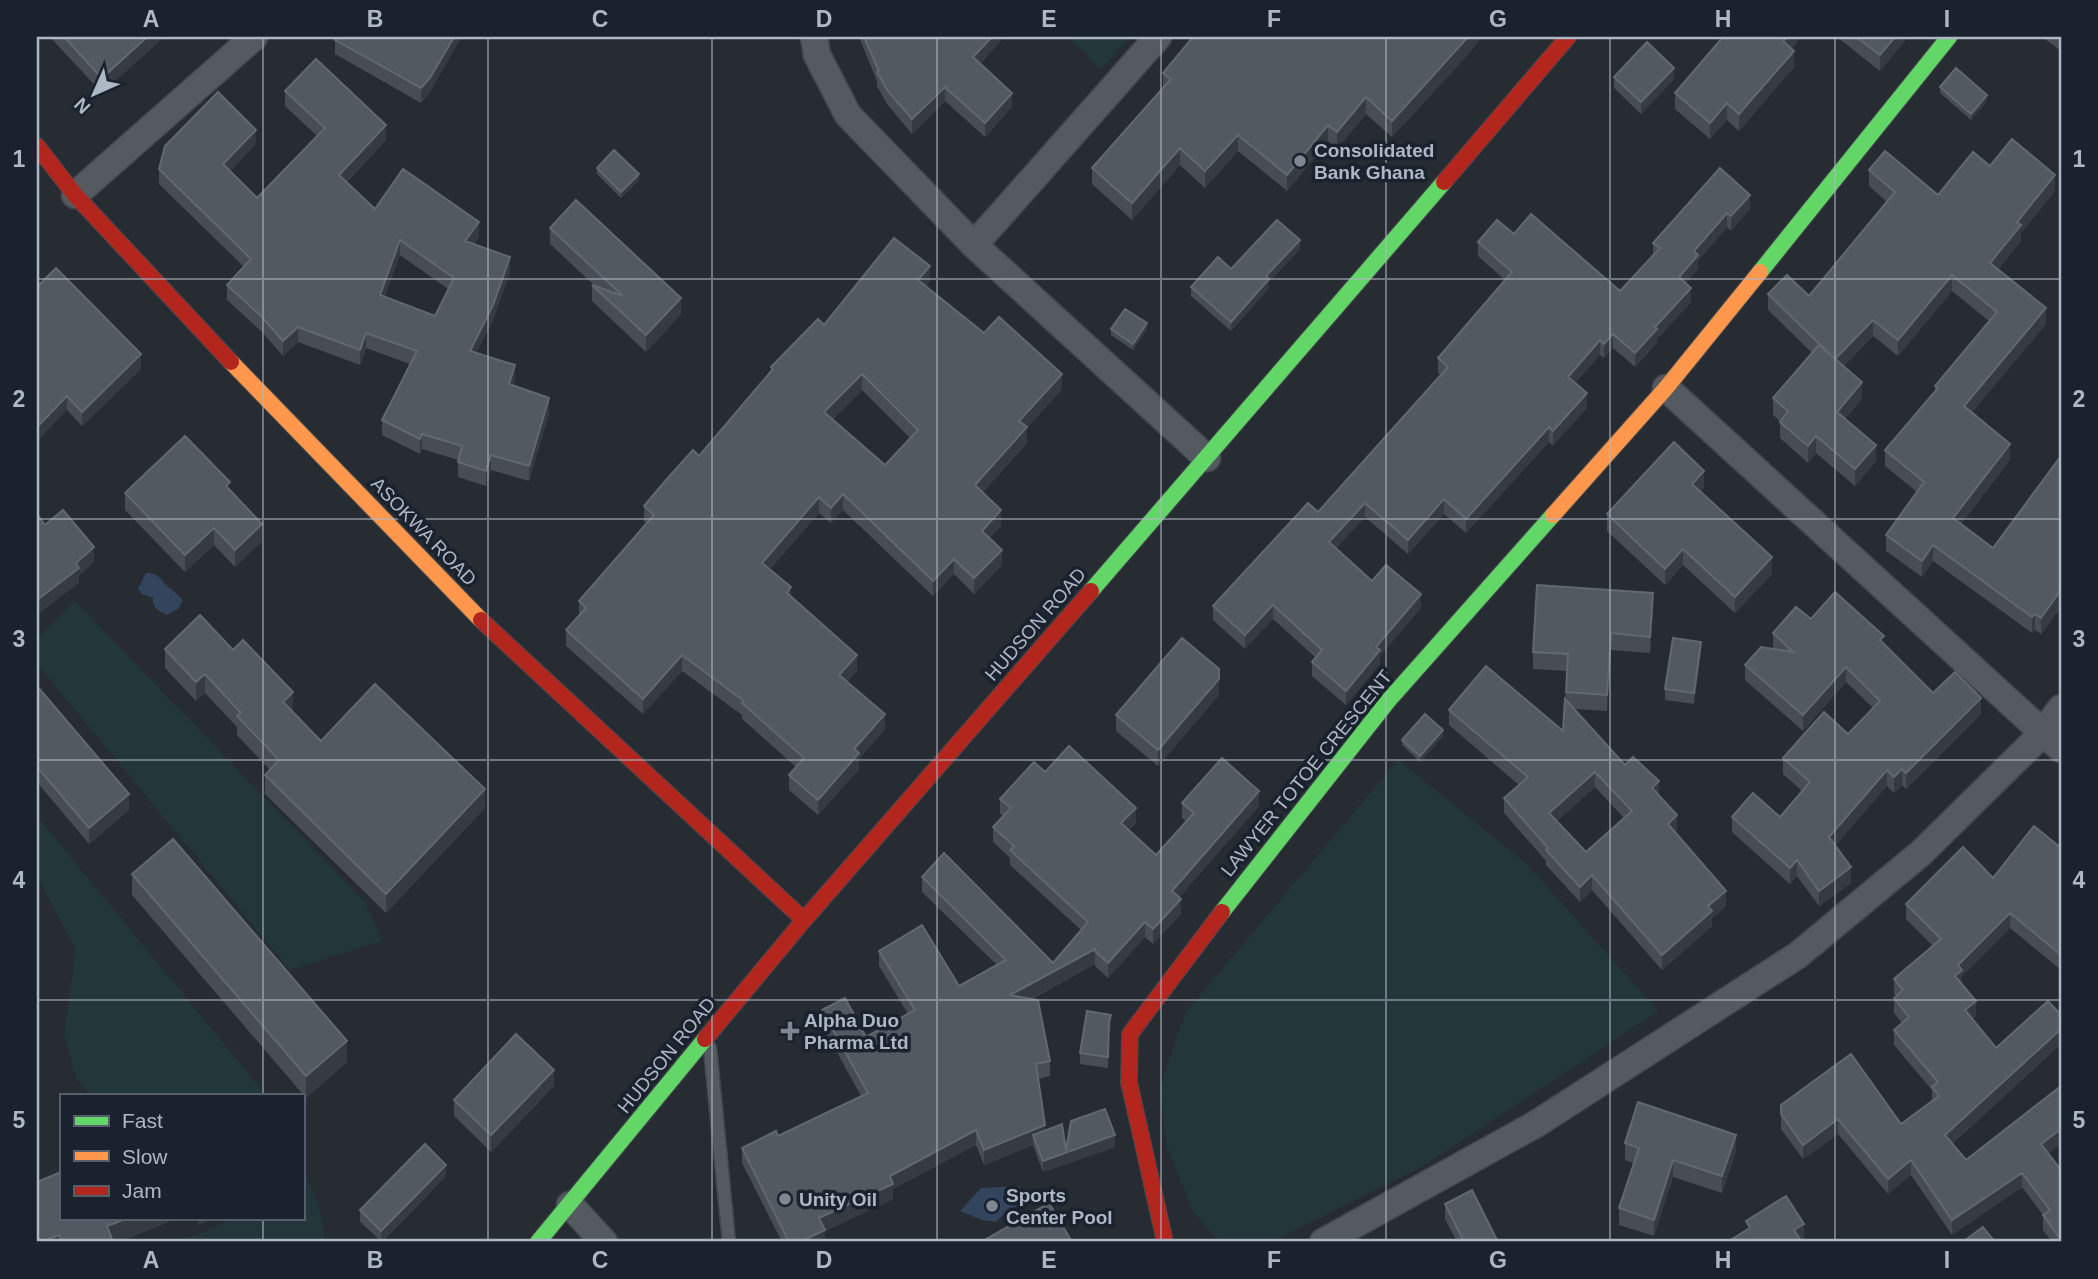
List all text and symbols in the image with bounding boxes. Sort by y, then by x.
text: A [143,6,159,32]
text: B [367,6,383,32]
text: C [592,6,608,32]
text: D [816,6,832,32]
text: E [1041,6,1057,32]
text: F [1267,6,1281,32]
text: G [1489,6,1507,32]
text: H [1715,6,1731,32]
text: I [1944,6,1950,32]
north arrow [60,60,130,130]
text: N [70,93,95,118]
place label: Consolidated Bank Ghana [1314,140,1434,183]
text: 1 [13,146,26,172]
text: 1 [2073,146,2086,172]
marker: Consolidated Bank Ghana [1292,153,1308,169]
text: 2 [13,386,25,412]
text: 2 [2073,386,2085,412]
street label: ASOKWA ROAD [367,473,480,590]
street label: HUDSON ROAD [981,564,1090,685]
text: 3 [13,626,25,652]
text: 3 [2073,626,2085,652]
street label: LAWYER TOTOE CRESCENT [1217,666,1396,881]
text: 4 [13,867,26,893]
text: 4 [2073,867,2086,893]
street label: HUDSON ROAD [613,993,719,1117]
place label: Alpha Duo Pharma Ltd [804,1010,909,1053]
marker: Alpha Duo Pharma Ltd [782,1023,798,1039]
legend [60,1094,304,1220]
text: 5 [13,1107,26,1133]
text: 5 [2073,1107,2086,1133]
text: Fast [122,1109,163,1132]
text: Slow [122,1145,168,1168]
text: Jam [122,1179,162,1202]
place label: Sports Center Pool [1006,1185,1113,1228]
place label: Unity Oil [799,1189,877,1210]
marker: Unity Oil [777,1191,793,1207]
marker: Sports Center Pool [984,1198,1000,1214]
text: A [143,1247,159,1273]
text: B [367,1247,383,1273]
text: C [592,1247,608,1273]
text: D [816,1247,832,1273]
text: E [1041,1247,1057,1273]
text: F [1267,1247,1281,1273]
text: G [1489,1247,1507,1273]
text: H [1715,1247,1731,1273]
text: I [1944,1247,1950,1273]

